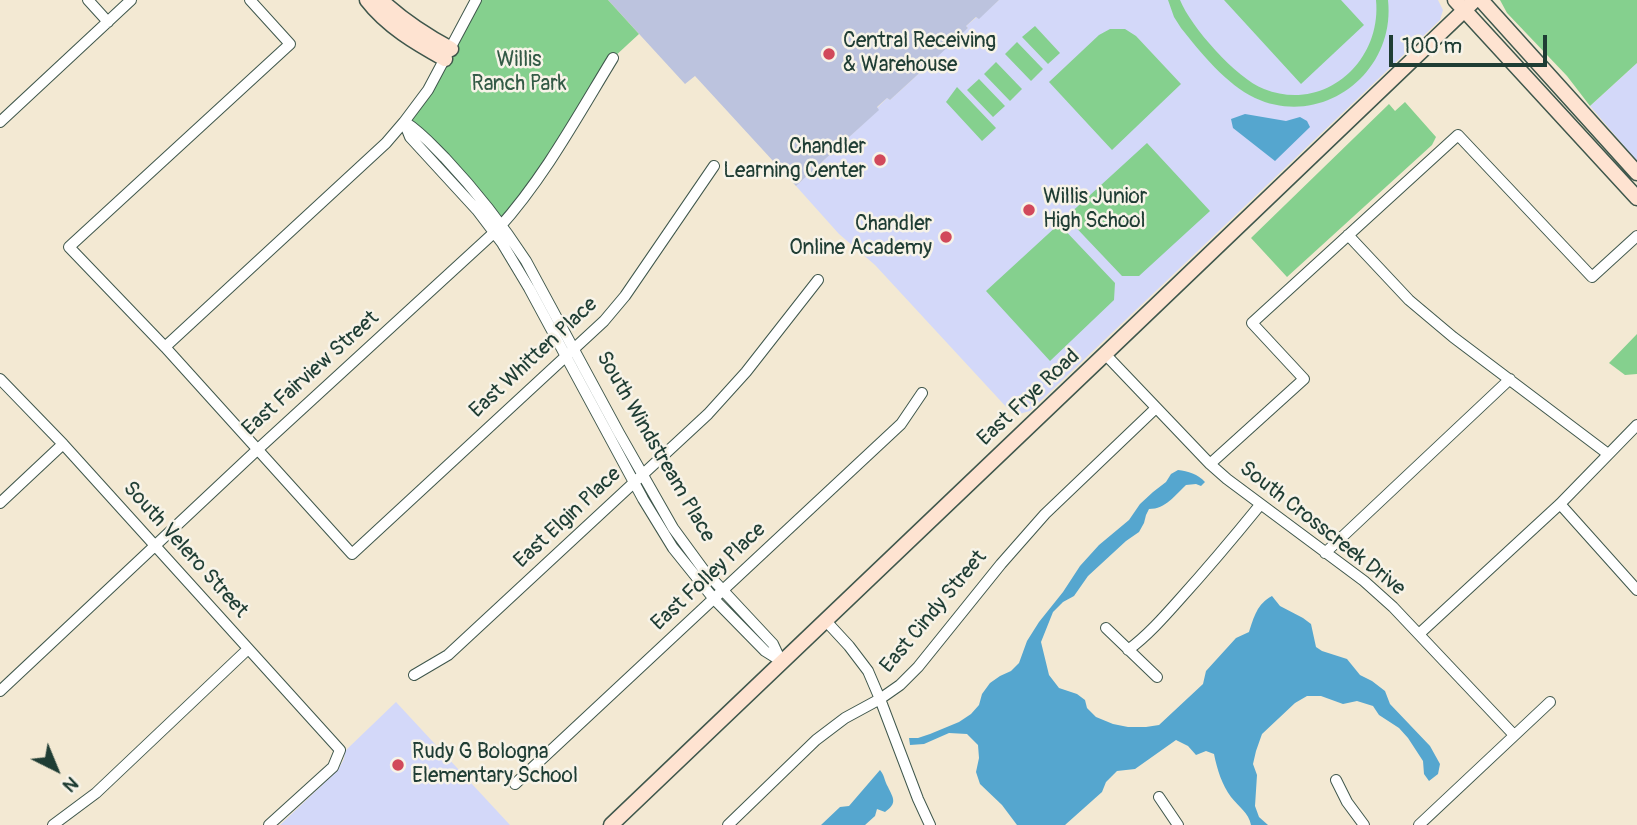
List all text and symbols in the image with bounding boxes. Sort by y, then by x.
scale bar [1392,21,1550,65]
place label: Central Receiving & Warehouse [843,29,996,79]
text: 100 m [1402,33,1462,60]
marker: Central Receiving & Warehouse [821,46,837,62]
park label: Willis Ranch Park [471,48,567,98]
place label: Chandler Learning Center [723,135,866,185]
marker: Chandler Learning Center [872,152,888,168]
place label: Willis Junior High School [1043,185,1147,235]
marker: Willis Junior High School [1021,202,1037,218]
place label: Chandler Online Academy [789,212,932,262]
marker: Chandler Online Academy [938,229,954,245]
street label: East Whitten Place [465,292,603,424]
street label: East Fairview Street [238,306,384,442]
street label: East Frye Road [973,344,1085,452]
street label: South Windstream Place [590,347,720,547]
street label: South Crosscreek Drive [1234,456,1410,602]
street label: East Elgin Place [509,462,627,574]
street label: South Velero Street [117,477,253,623]
street label: East Folley Place [647,518,771,636]
street label: East Cindy Street [875,546,993,678]
north arrow [21,734,91,804]
place label: Rudy G Bologna Elementary School [412,740,578,790]
marker: Rudy G Bologna Elementary School [390,757,406,773]
text: N [57,771,83,798]

